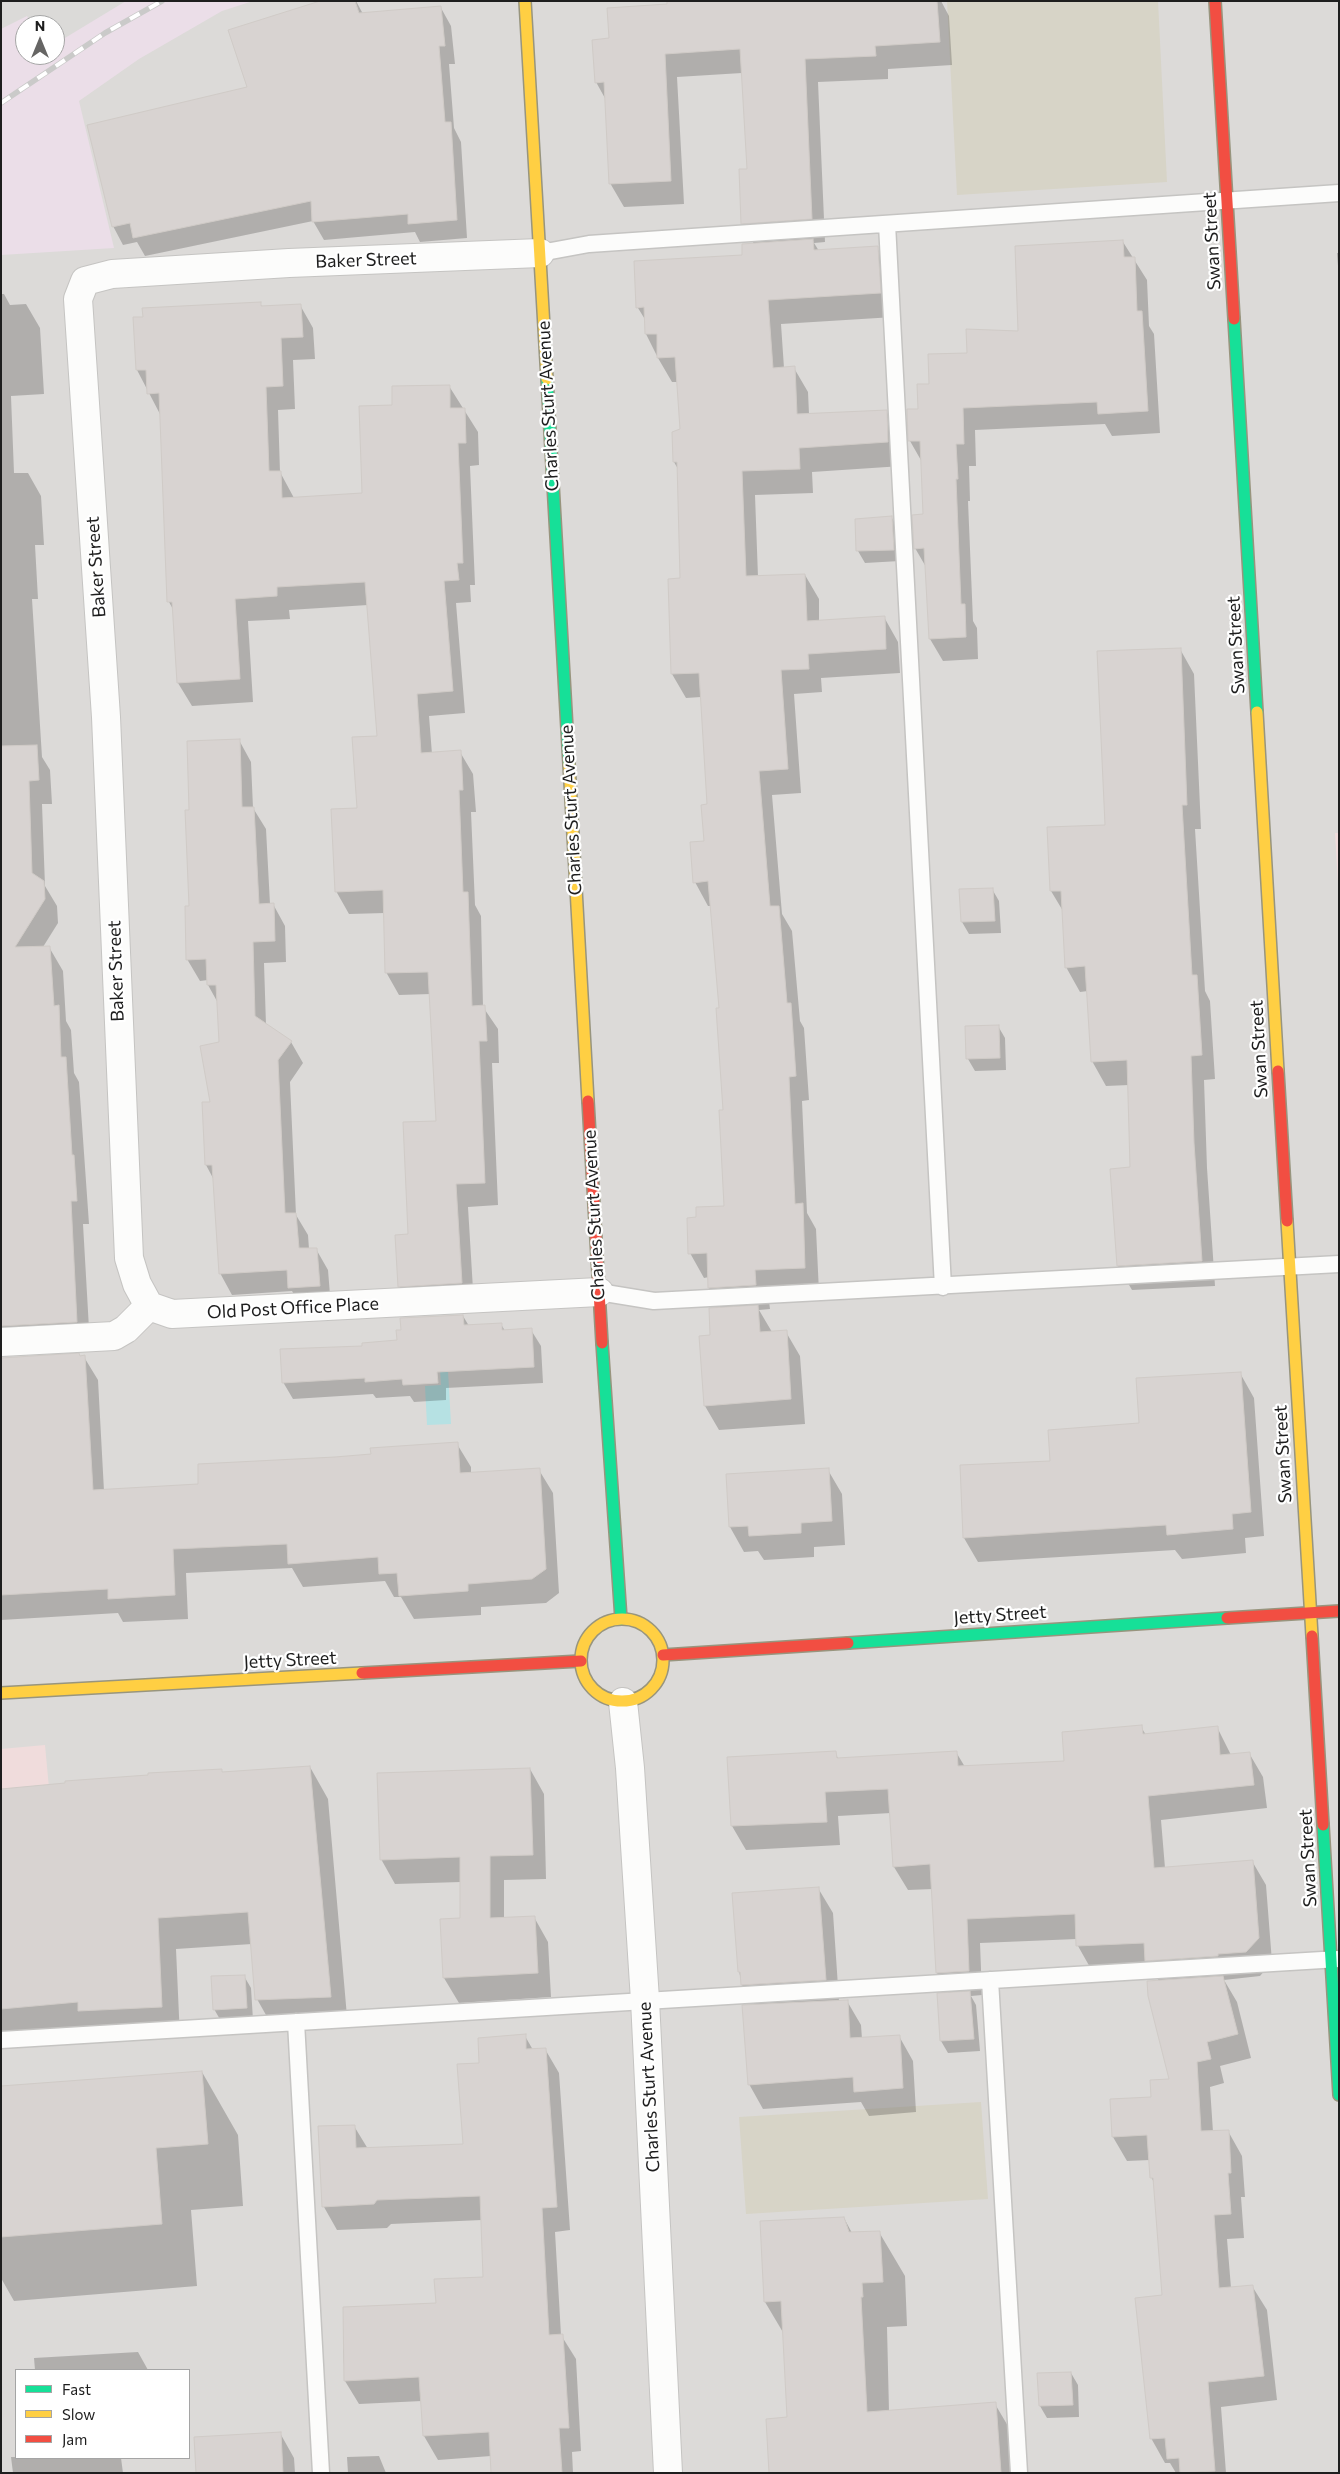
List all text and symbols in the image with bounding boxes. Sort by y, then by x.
north arrow [15,15,65,65]
text: N [35,17,45,34]
street label: Swan Street [1199,191,1225,291]
street label: Baker Street [315,247,417,273]
street label: Charles Sturt Avenue [533,320,563,492]
street label: Baker Street [82,516,110,618]
street label: Swan Street [1223,595,1249,695]
street label: Charles Sturt Avenue [556,724,586,896]
street label: Baker Street [103,920,129,1022]
street label: Swan Street [1246,999,1272,1099]
street label: Charles Sturt Avenue [579,1129,609,1301]
street label: Old Post Office Place [206,1293,380,1323]
street label: Swan Street [1270,1404,1296,1504]
street label: Jetty Street [953,1601,1047,1629]
street label: Jetty Street [243,1647,337,1673]
street label: Swan Street [1295,1808,1321,1908]
street label: Charles Sturt Avenue [634,2001,664,2173]
legend [15,2369,190,2459]
text: Fast [62,2380,91,2398]
text: Slow [62,2405,95,2423]
text: Jam [62,2430,87,2448]

